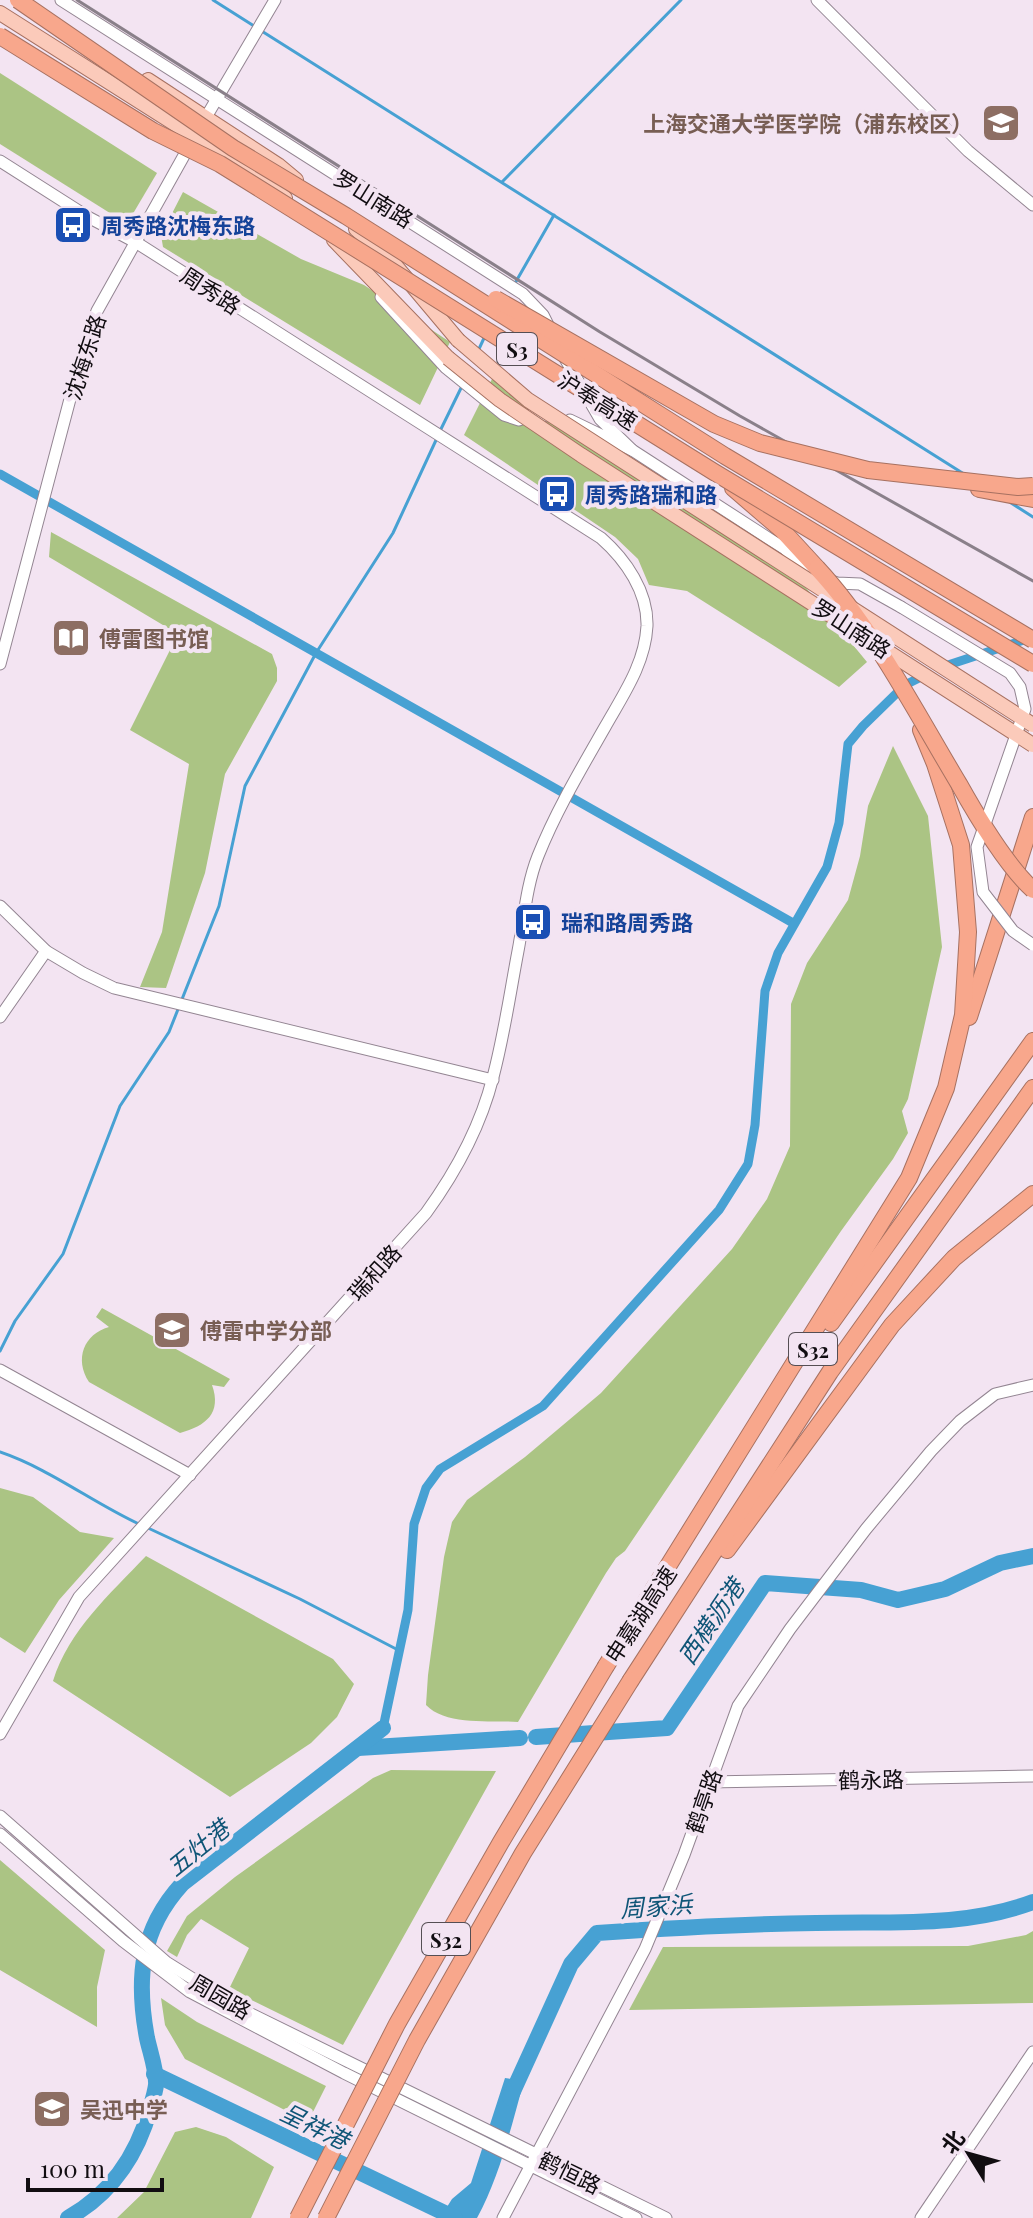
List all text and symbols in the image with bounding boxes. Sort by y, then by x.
school or university icon: 上海交通大学医学院（浦东校区） [980,102,1022,144]
place label: 上海交通大学医学院（浦东校区） [643,108,973,138]
street label: 罗山南路 [329,162,419,234]
bus stop icon: 周秀路沈梅东路 [52,204,94,246]
place label: 周秀路沈梅东路 [101,210,255,240]
street label: 周秀路 [175,259,247,321]
street label: 沈梅东路 [56,311,112,403]
road number: S3 [497,333,537,365]
street label: 沪奉高速 [553,364,643,436]
bus stop icon: 周秀路瑞和路 [536,473,578,515]
place label: 周秀路瑞和路 [585,479,717,509]
street label: 罗山南路 [807,591,897,665]
library icon: 傅雷图书馆 [50,617,92,659]
place label: 傅雷图书馆 [99,623,209,653]
bus stop icon: 瑞和路周秀路 [512,901,554,943]
place label: 瑞和路周秀路 [561,907,693,937]
street label: 瑞和路 [341,1237,407,1307]
school or university icon: 傅雷中学分部 [151,1309,193,1351]
place label: 傅雷中学分部 [200,1315,332,1345]
road number: S32 [789,1333,837,1365]
street label: 申嘉湖高速 [597,1560,683,1668]
water label: 西横沥港 [670,1570,752,1670]
street label: 鹤永路 [838,1763,904,1795]
street label: 鹤亭路 [678,1765,728,1837]
water label: 五灶港 [159,1810,237,1882]
water label: 周家浜 [619,1886,695,1923]
road number: S32 [422,1923,470,1955]
street label: 周园路 [185,1967,257,2025]
school or university icon: 吴迅中学 [31,2088,73,2130]
place label: 吴迅中学 [80,2094,168,2124]
water label: 呈祥港 [276,2095,357,2156]
north arrow [929,2114,1009,2194]
text: 北 [934,2124,971,2159]
scale bar [28,2142,162,2192]
street label: 鹤恒路 [534,2144,606,2200]
text: 100 m [40,2152,105,2184]

